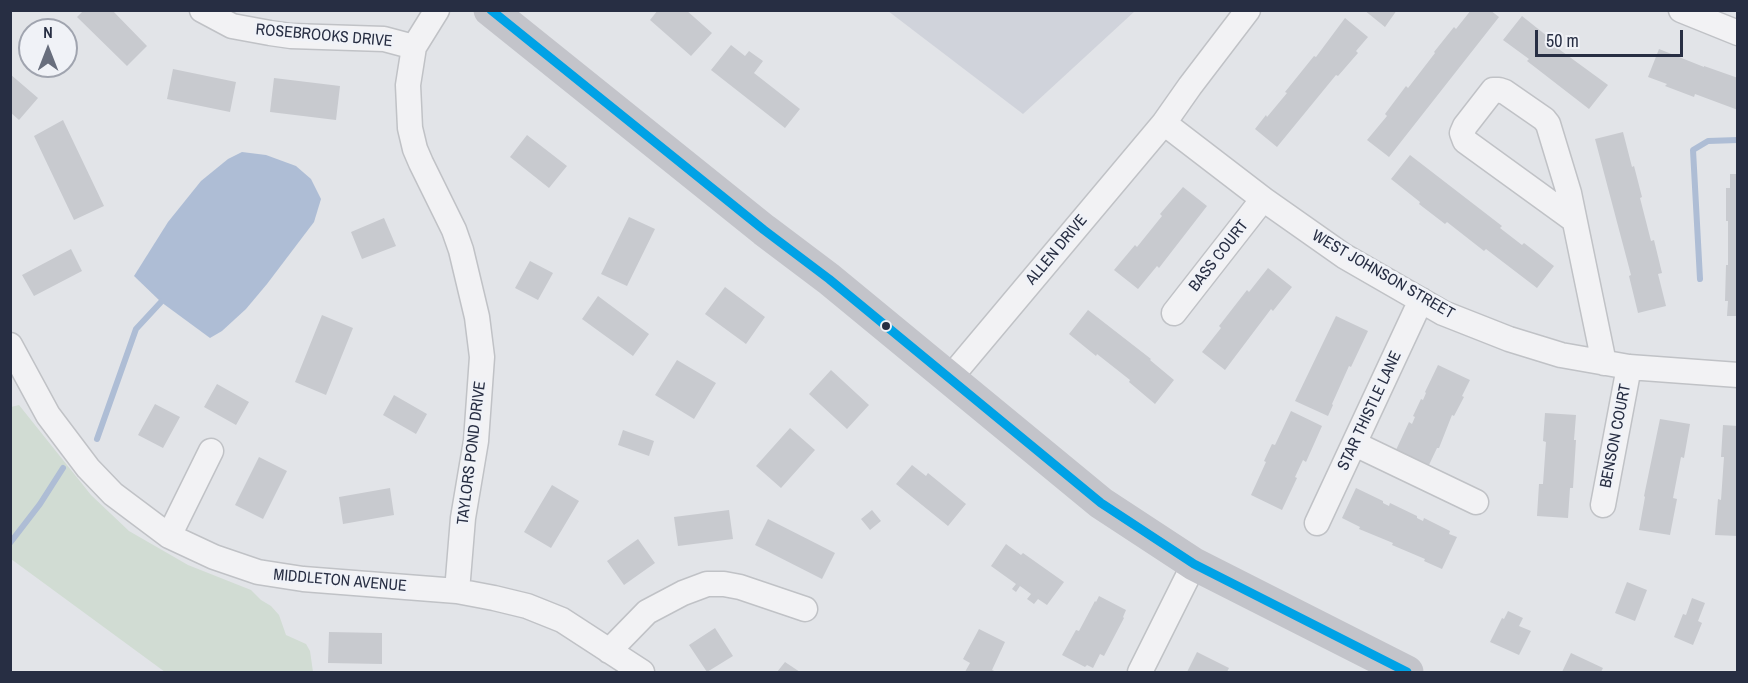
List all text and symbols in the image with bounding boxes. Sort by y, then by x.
north arrow [18,18,78,78]
scale bar [1538,18,1686,56]
street label: ROSEBROOKS DRIVE [255,20,393,52]
text: N [43,21,53,43]
text: 50 m [1546,28,1579,53]
street label: ALLEN DRIVE [1022,211,1092,289]
street label: BASS COURT [1185,217,1253,295]
street label: WEST JOHNSON STREET [1308,226,1458,324]
unlabelled marker [880,320,892,332]
street label: STAR THISTLE LANE [1334,348,1406,474]
street label: TAYLORS POND DRIVE [454,380,490,526]
street label: BENSON COURT [1597,382,1635,490]
street label: MIDDLETON AVENUE [273,566,407,596]

